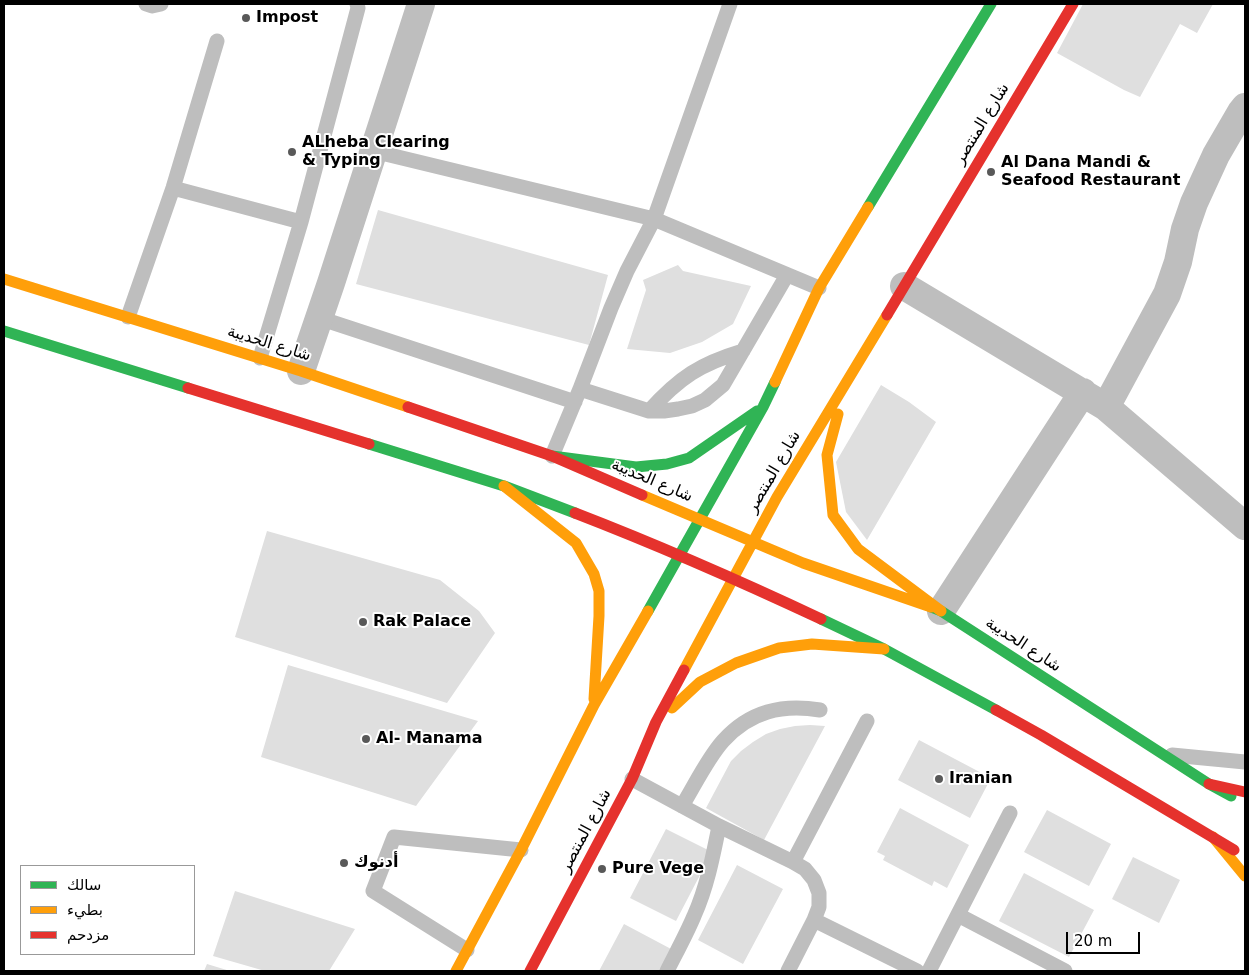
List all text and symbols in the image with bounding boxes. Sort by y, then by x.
place label: Impost [256,8,318,28]
marker: Impost [240,12,252,24]
street label: شارع المنتصر [950,80,1014,168]
place label: ALheba Clearing & Typing [302,133,450,171]
marker: ALheba Clearing & Typing [286,146,298,158]
place label: Al Dana Mandi & Seafood Restaurant [1001,153,1180,191]
marker: Al Dana Mandi & Seafood Restaurant [985,166,997,178]
street label: شارع الحديبة [225,322,313,366]
street label: شارع المنتصر [743,428,805,516]
street label: شارع الحديبة [608,455,696,507]
place label: Rak Palace [373,612,471,632]
street label: شارع الحديبة [981,613,1065,677]
marker: Rak Palace [357,616,369,628]
place label: Al- Manama [376,729,482,749]
marker: Al- Manama [360,733,372,745]
place label: Iranian [949,769,1013,789]
marker: Iranian [933,773,945,785]
street label: شارع المنتصر [556,786,616,876]
place label: أدنوك [354,853,398,873]
marker: أدنوك [338,857,350,869]
place label: Pure Vege [612,859,704,879]
marker: Pure Vege [596,863,608,875]
legend [20,865,195,955]
text: سالك [67,876,101,894]
text: بطيء [67,901,103,919]
scale bar [1069,922,1143,954]
text: مزدحم [67,926,109,944]
text: 20 m [1074,932,1112,950]

